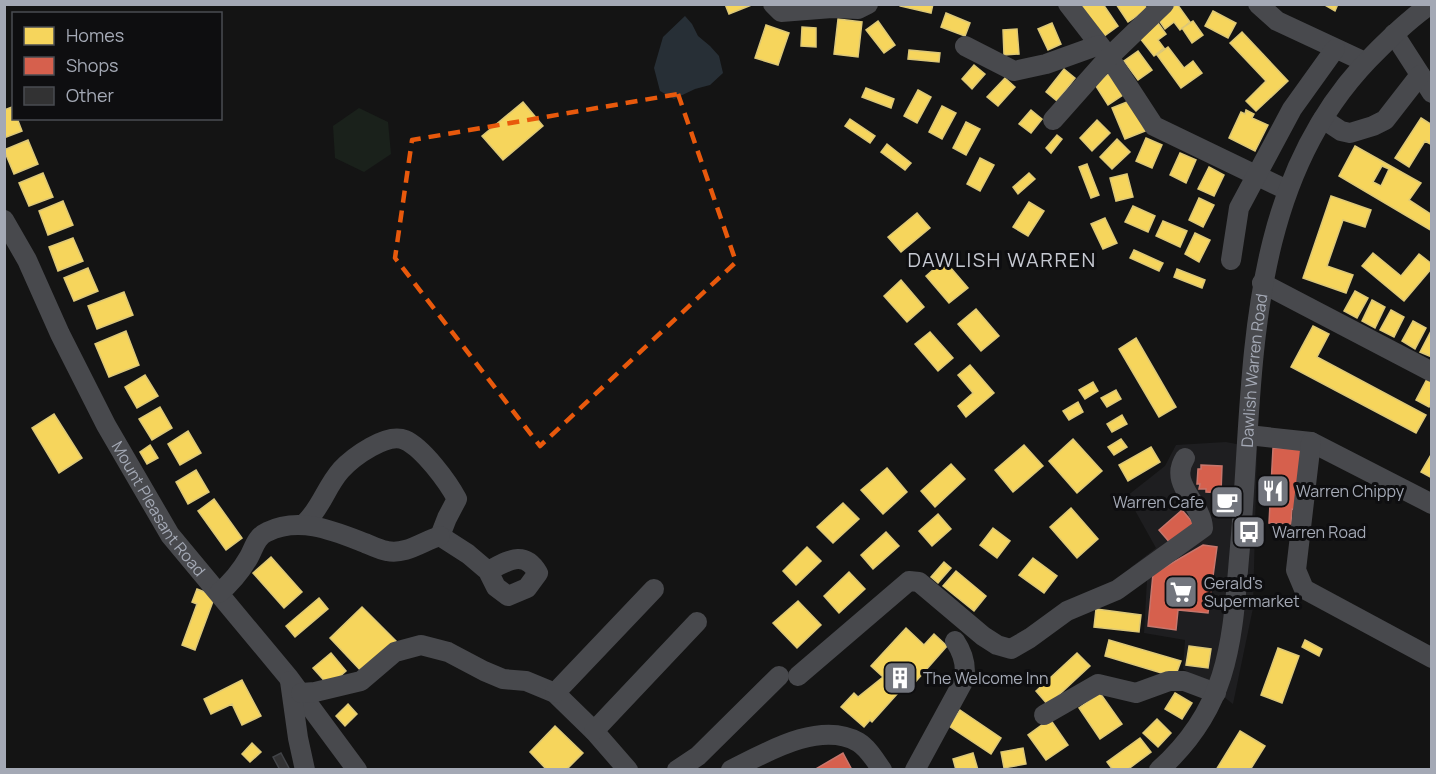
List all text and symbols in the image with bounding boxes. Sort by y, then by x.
legend [12,12,222,120]
text: Homes [66,23,124,47]
text: Shops [66,53,118,77]
text: Other [66,83,114,107]
district label: DAWLISH WARREN [907,246,1097,273]
street label: Dawlish Warren Road [1236,292,1273,448]
street label: Mount Pleasant Road [107,437,211,581]
restaurant icon: Warren Chippy [1255,473,1291,509]
place label: Warren Chippy [1296,480,1405,502]
cafe icon: Warren Cafe [1209,484,1245,520]
place label: Warren Cafe [1113,491,1204,513]
bus stop icon: Warren Road [1231,514,1267,550]
place label: Warren Road [1272,521,1366,543]
place label: Gerald's Supermarket [1204,572,1300,612]
supermarket icon: Gerald's Supermarket [1163,574,1199,610]
building icon: The Welcome Inn [882,660,918,696]
place label: The Welcome Inn [923,667,1049,689]

